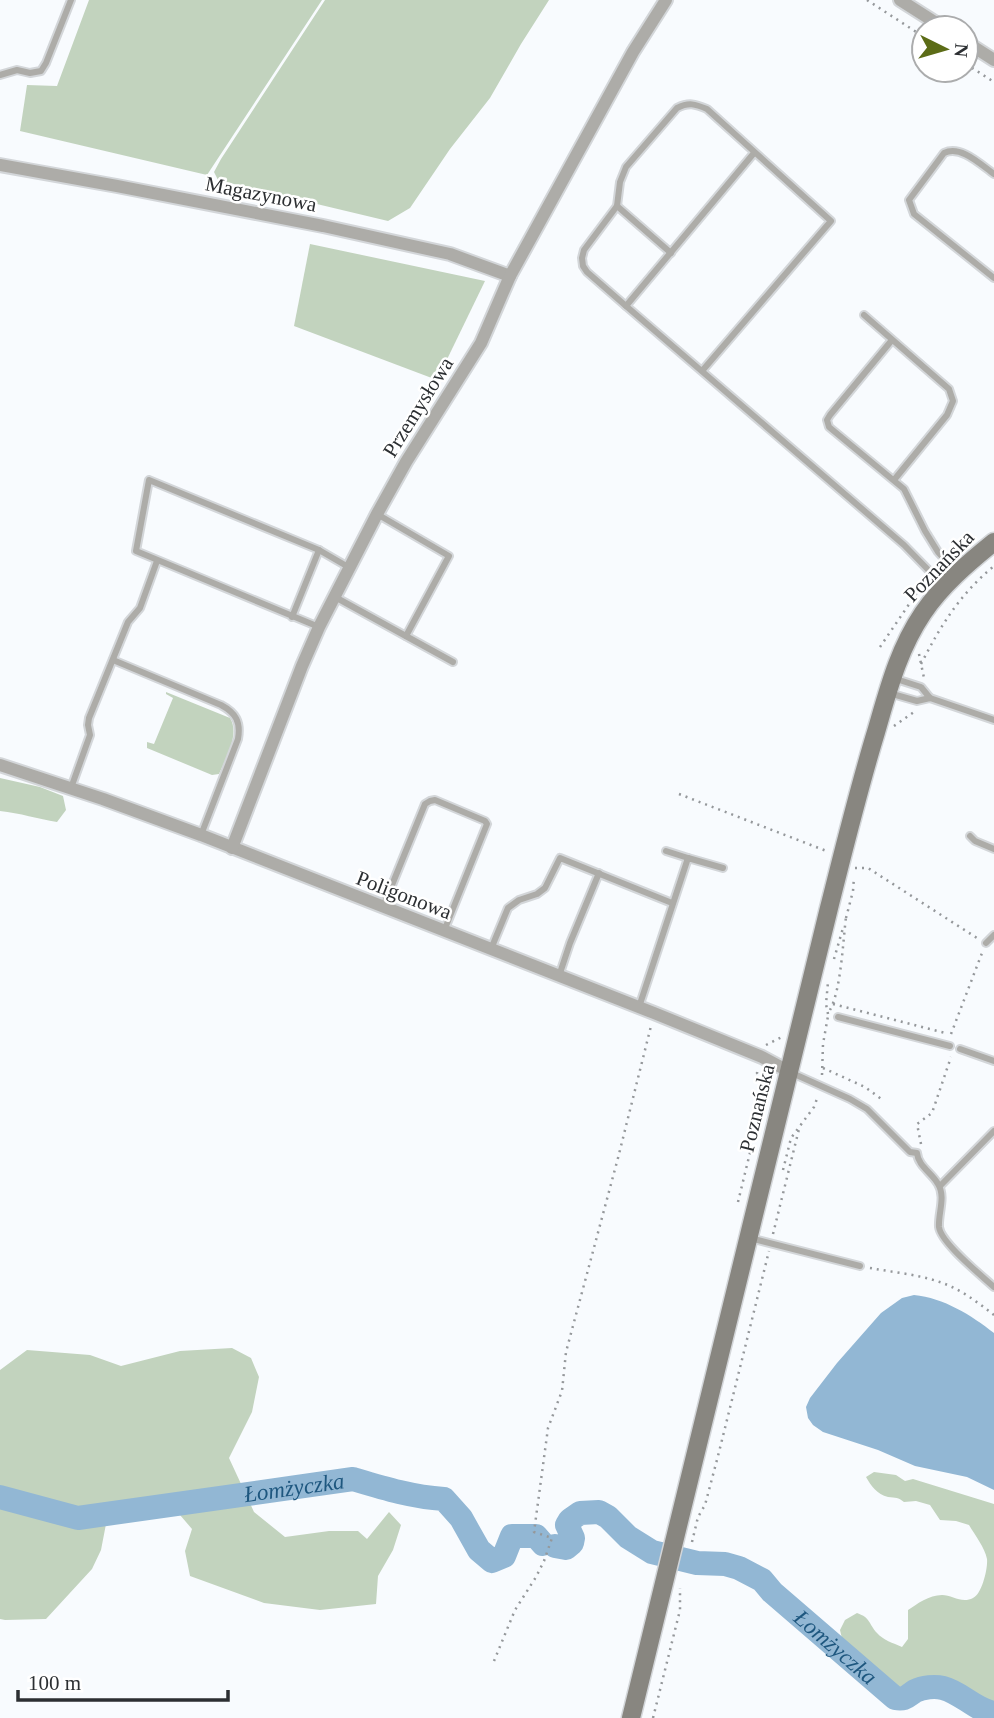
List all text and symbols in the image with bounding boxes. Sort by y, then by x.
north arrow [910,14,980,84]
text: N [950,43,972,58]
street label: Magazynowa [203,171,319,217]
street label: Przemysłowa [378,352,459,461]
street label: Poznańska [899,525,979,607]
street label: Poligonowa [353,866,456,924]
street label: Poznańska [734,1061,780,1154]
water label: Łomżyczka [241,1468,346,1507]
water label: Łomżyczka [789,1604,882,1689]
scale bar [18,1658,228,1702]
text: 100 m [28,1671,81,1695]

